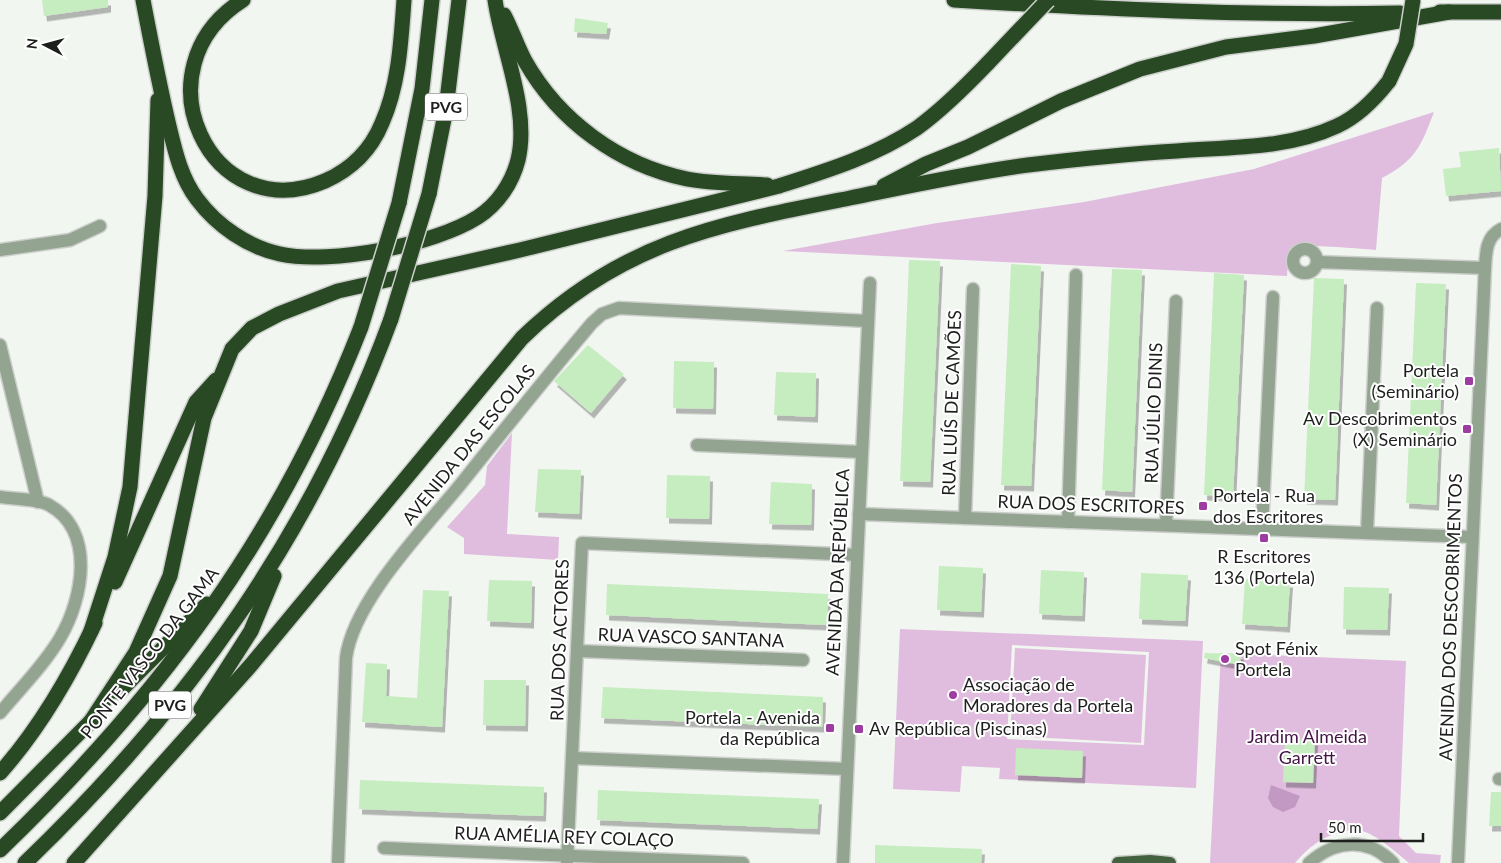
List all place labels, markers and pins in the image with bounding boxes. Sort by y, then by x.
place label: Portela (Seminário) [1372,359,1459,402]
marker: Portela (Seminário) [1463,375,1475,387]
place label: Av Descobrimentos (X) Seminário [1303,407,1457,450]
marker: Av Descobrimentos (X) Seminário [1461,423,1473,435]
place label: Portela - Rua dos Escritores [1213,484,1324,527]
marker: Portela - Rua dos Escritores [1197,500,1209,512]
marker: R Escritores 136 (Portela) [1258,532,1270,544]
place label: R Escritores 136 (Portela) [1213,545,1315,588]
place label: Spot Fénix Portela [1235,637,1318,680]
marker: Spot Fénix Portela [1219,653,1231,665]
place label: Associação de Moradores da Portela [963,673,1133,716]
marker: Associação de Moradores da Portela [947,689,959,701]
place label: Portela - Avenida da República [685,706,820,749]
place label: Av República (Piscinas) [869,717,1047,739]
marker: Portela - Avenida da República [824,722,836,734]
marker: Av República (Piscinas) [853,723,865,735]

